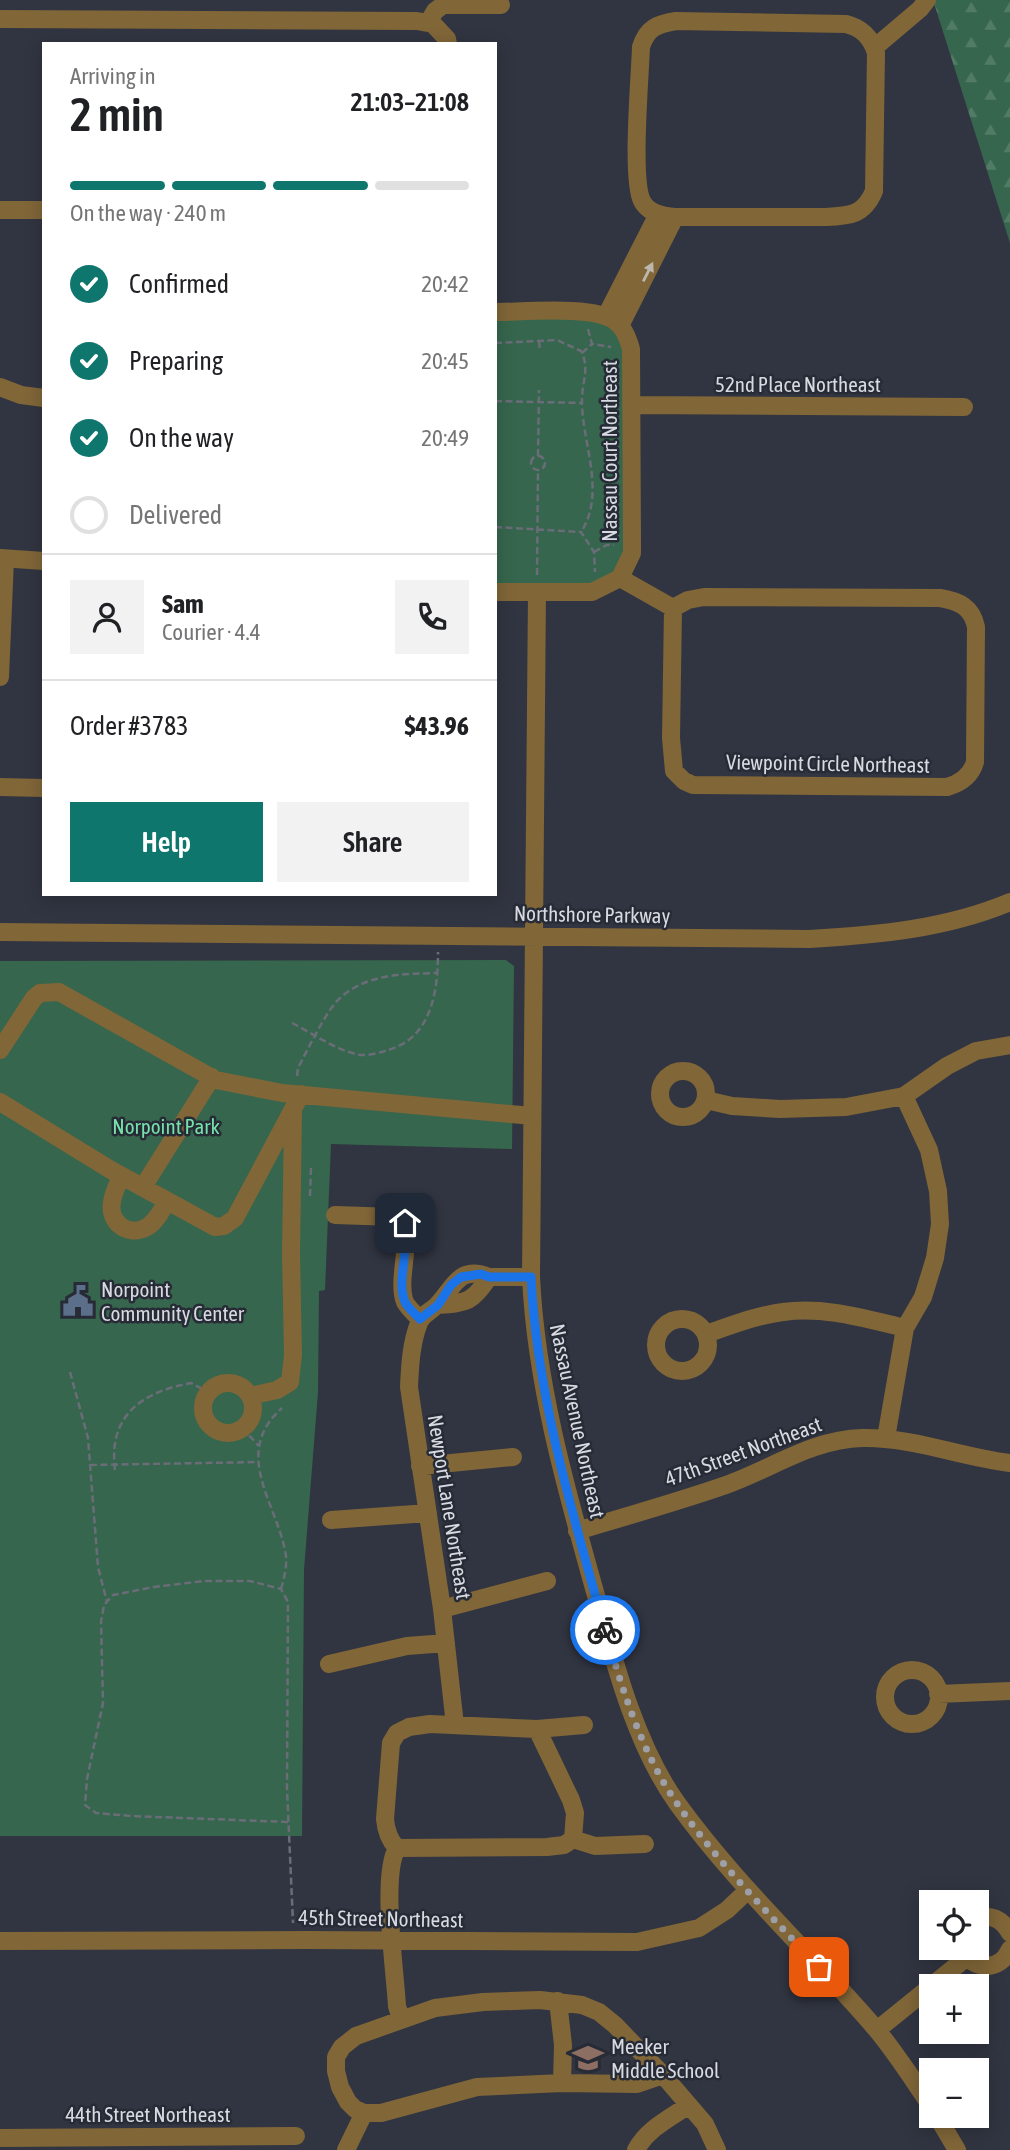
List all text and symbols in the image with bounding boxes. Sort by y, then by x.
text: Arriving in [70,63,156,89]
text: 21:03–21:08 [351,87,469,117]
text: 2 min [70,88,164,141]
text: On the way · 240 m [70,200,226,226]
one-way arrow [642,262,653,282]
icon: check [70,265,108,303]
text: Confirmed [129,269,229,299]
text: 20:42 [421,271,469,297]
icon: check [70,342,108,380]
text: Preparing [129,346,223,376]
text: 20:45 [421,348,469,374]
street label: Nassau Court Northeast [597,360,621,542]
street label: 52nd Place Northeast [715,372,881,396]
icon: check [70,419,108,457]
text: On the way [129,423,234,453]
text: 20:49 [421,425,469,451]
text: Delivered [129,500,222,530]
button: person [70,580,144,654]
button: phone [395,580,469,654]
text: Sam [162,589,204,619]
text: Courier · 4.4 [162,619,261,645]
text: Order #3783 [70,711,189,741]
text: $43.96 [405,711,469,741]
street label: Viewpoint Circle Northeast [726,749,930,777]
button: Help [70,802,263,882]
button: Share [277,802,469,882]
street label: Northshore Parkway [514,901,671,927]
park label: Norpoint Park [112,1114,220,1138]
pin [375,1193,435,1253]
icon: home [386,1204,424,1242]
place label: Norpoint Community Center [101,1277,245,1325]
public building icon: Norpoint Community Center [61,1284,95,1318]
street label: Nassau Avenue Northeast [546,1322,610,1520]
street label: 47th Street Northeast [661,1411,825,1491]
street label: Newport Lane Northeast [424,1413,476,1601]
courier [570,1595,640,1665]
icon: bike [586,1611,624,1649]
map controls [919,1890,989,2128]
button: locate [919,1890,989,1960]
street label: 45th Street Northeast [298,1905,464,1931]
pin [789,1937,849,1997]
icon: bag [800,1948,838,1986]
button: + [919,1974,989,2044]
place label: Meeker Middle School [611,2034,720,2082]
school or university icon: Meeker Middle School [571,2041,605,2075]
button: − [919,2058,989,2128]
street label: 44th Street Northeast [65,2102,231,2126]

